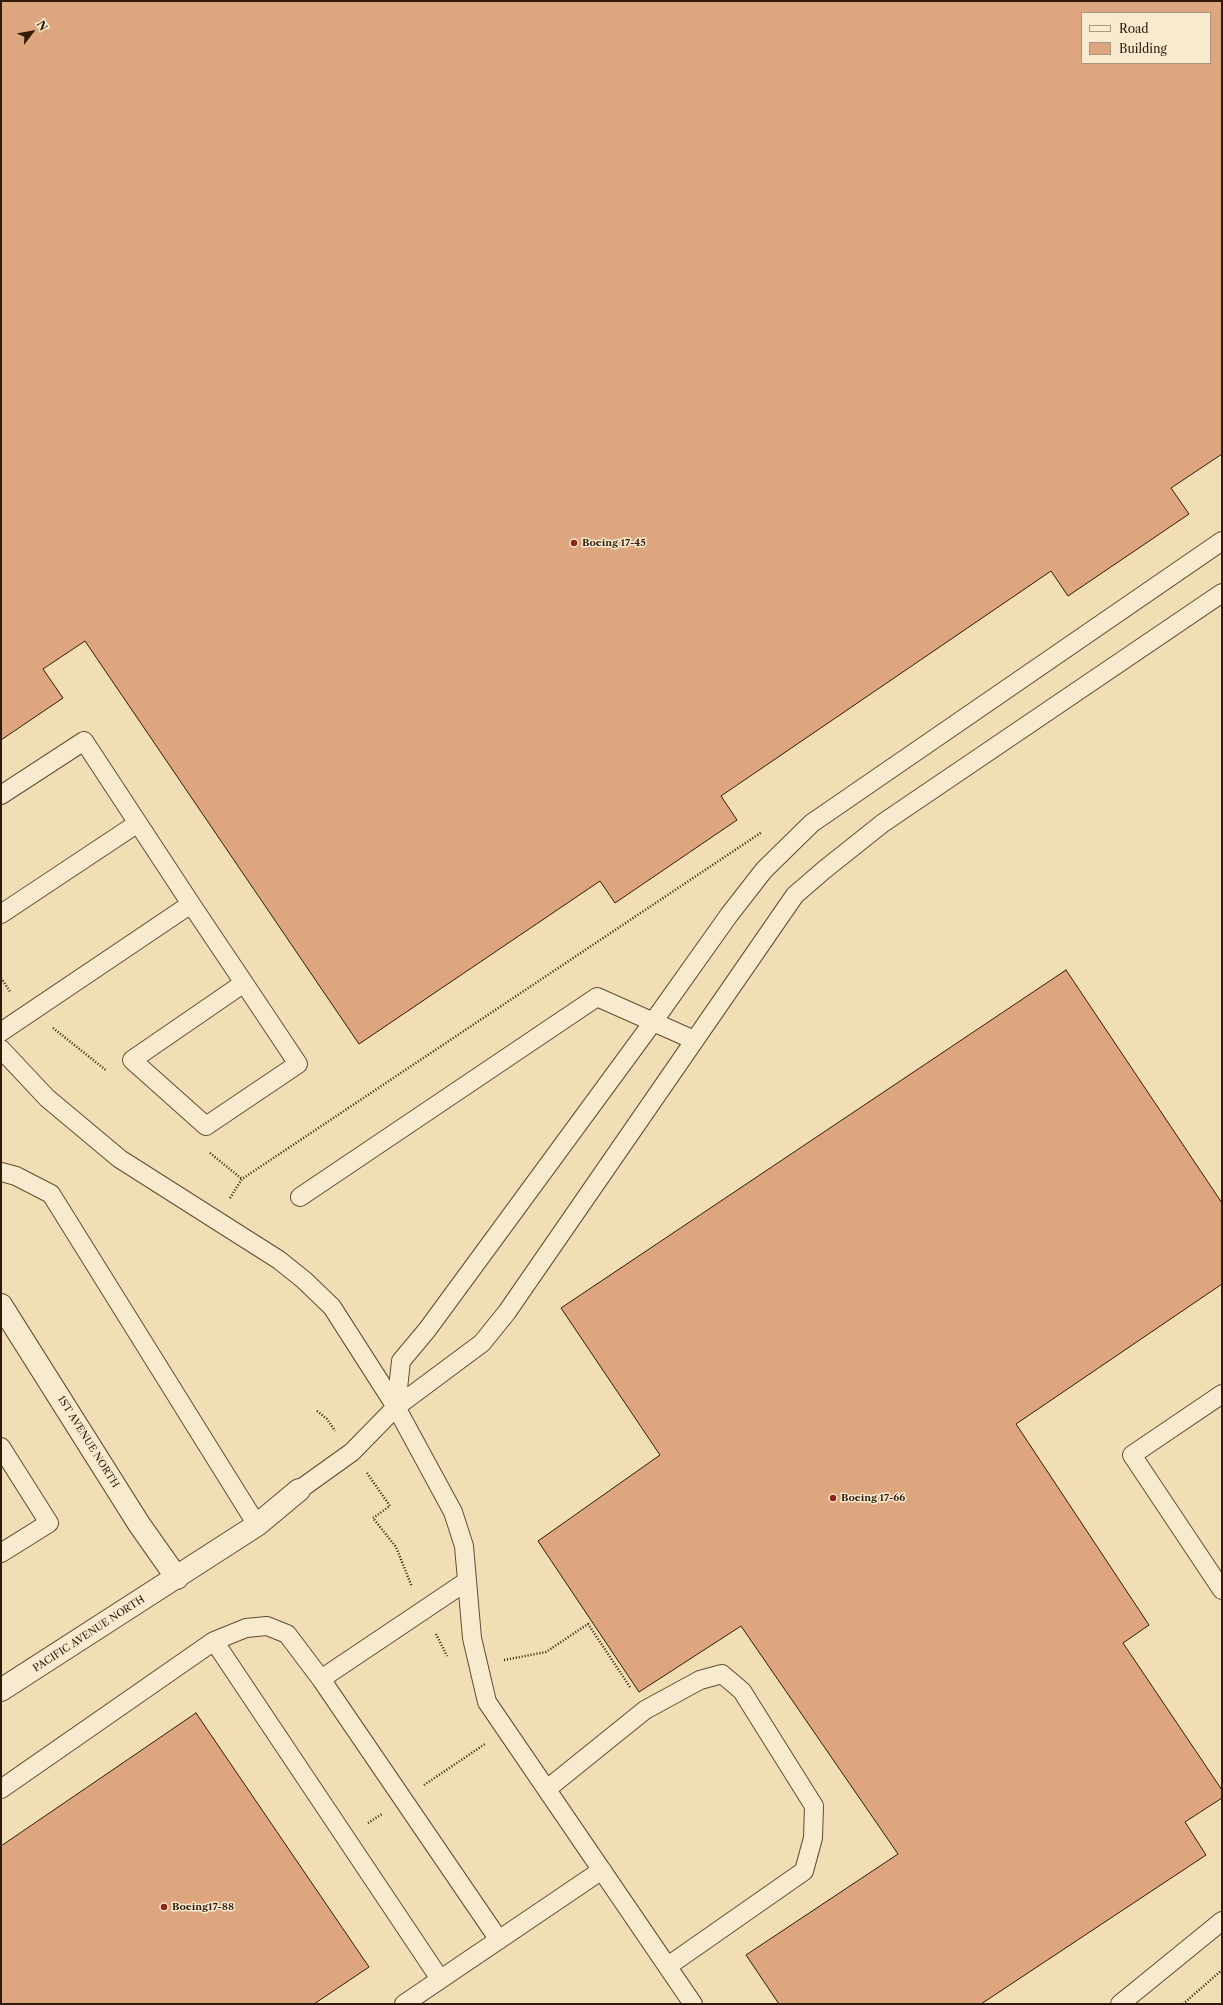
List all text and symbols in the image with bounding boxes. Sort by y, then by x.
north arrow [12,12,52,52]
legend [1081,12,1211,64]
text: N [34,18,51,33]
text: Road [1119,21,1149,36]
text: Building [1119,41,1167,56]
place label: Boeing 17-45 [582,537,646,549]
marker: Boeing 17-45 [569,538,579,548]
street label: 1ST AVENUE NORTH [55,1394,121,1490]
place label: Boeing 17-66 [841,1492,905,1504]
marker: Boeing 17-66 [828,1493,838,1503]
street label: PACIFIC AVENUE NORTH [31,1593,147,1675]
place label: Boeing17-88 [172,1901,234,1913]
marker: Boeing17-88 [159,1902,169,1912]

